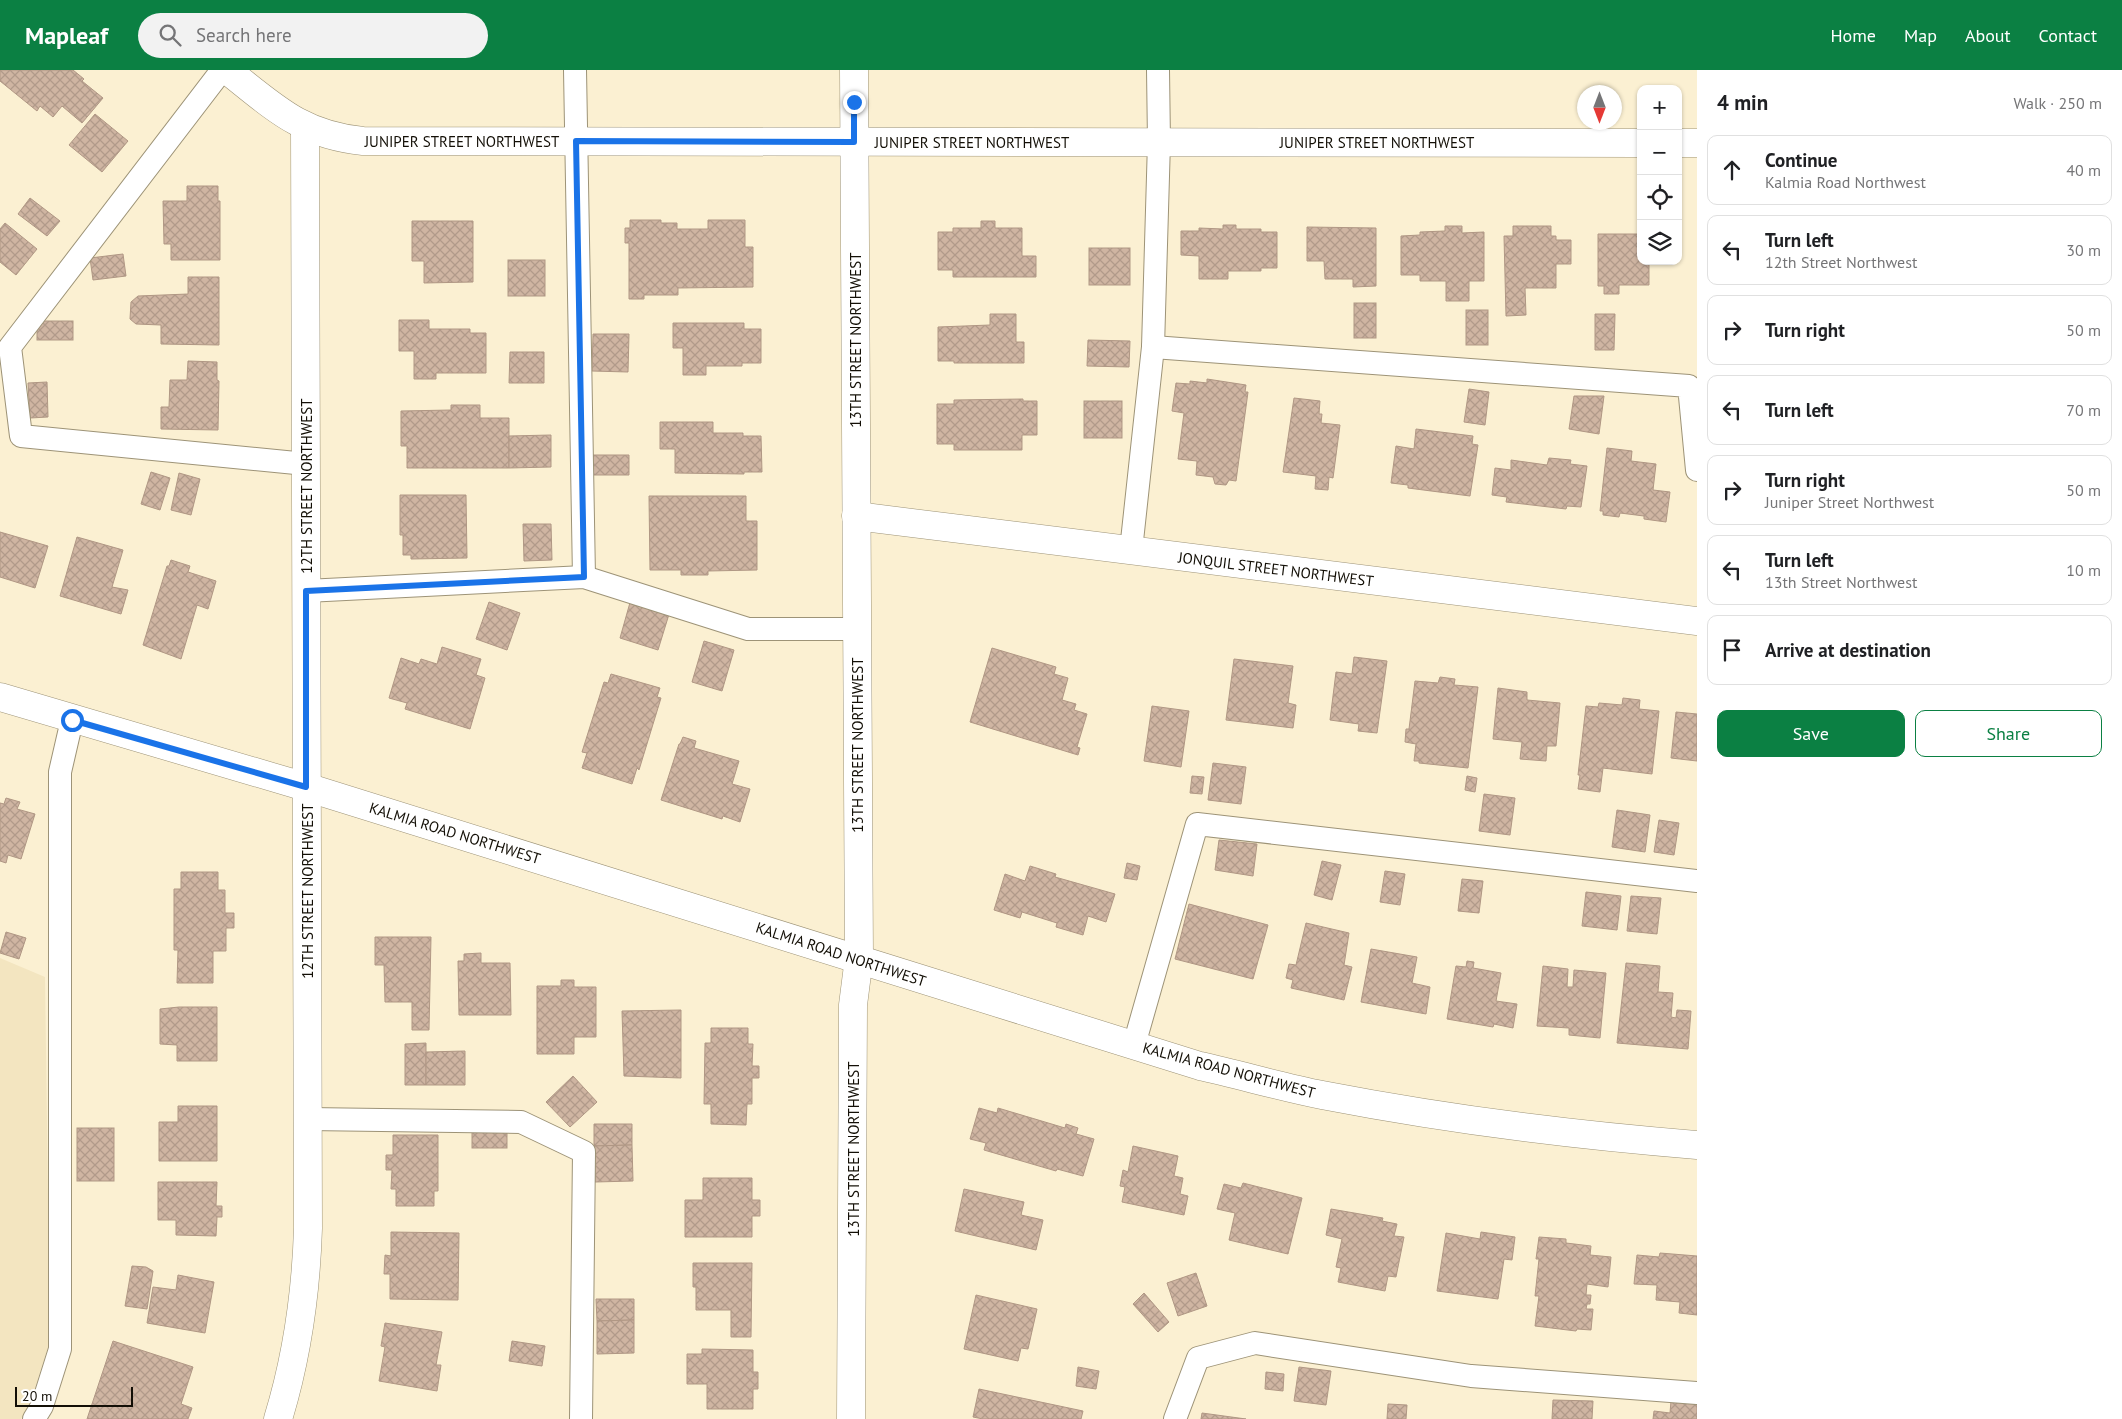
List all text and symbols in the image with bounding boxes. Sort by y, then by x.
search box [138,13,488,58]
text: Mapleaf [25,20,108,51]
icon: search [156,21,184,49]
text: Search here [196,23,292,47]
text: Home [1830,24,1876,47]
text: Map [1904,24,1937,47]
text: About [1965,24,2011,47]
text: Contact [2039,24,2097,47]
north arrow [1577,85,1622,130]
map controls [1637,85,1682,265]
button: + [1637,85,1682,130]
text: 4 min [1717,89,1768,116]
route end [843,91,866,114]
text: Walk · 250 m [2013,93,2102,113]
button: − [1637,130,1682,175]
street label: JUNIPER STREET NORTHWEST [364,132,560,151]
street label: JUNIPER STREET NORTHWEST [874,133,1070,152]
street label: JUNIPER STREET NORTHWEST [1279,133,1475,152]
text: Continue [1765,148,1837,172]
icon: ahead [1718,156,1746,184]
text: 40 m [2066,160,2101,180]
text: Kalmia Road Northwest [1765,172,1926,192]
button: locate [1637,175,1682,220]
button: layers [1637,220,1682,265]
text: Turn left [1765,228,1834,252]
icon: left [1718,236,1746,264]
text: 30 m [2066,240,2101,260]
street label: 13TH STREET NORTHWEST [846,252,865,428]
text: 12th Street Northwest [1765,252,1917,272]
icon: right [1718,316,1746,344]
text: Turn right [1765,318,1845,342]
text: 50 m [2066,320,2101,340]
icon: left [1718,396,1746,424]
street label: 12TH STREET NORTHWEST [297,398,316,574]
text: Turn left [1765,398,1834,422]
text: 70 m [2066,400,2101,420]
text: Turn right [1765,468,1845,492]
icon: right [1718,476,1746,504]
text: 50 m [2066,480,2101,500]
text: Juniper Street Northwest [1765,492,1934,512]
street label: JONQUIL STREET NORTHWEST [1176,547,1375,591]
text: Turn left [1765,548,1834,572]
icon: left [1718,556,1746,584]
text: 10 m [2066,560,2101,580]
text: 13th Street Northwest [1765,572,1917,592]
icon: arrive [1718,636,1746,664]
text: Arrive at destination [1765,638,1931,662]
street label: 13TH STREET NORTHWEST [848,657,867,833]
route start [61,709,84,732]
button: Save [1717,710,1905,757]
button: Share [1915,710,2102,757]
street label: KALMIA ROAD NORTHWEST [367,798,543,868]
street label: 12TH STREET NORTHWEST [298,803,317,979]
street label: KALMIA ROAD NORTHWEST [753,917,929,991]
street label: KALMIA ROAD NORTHWEST [1141,1038,1318,1102]
street label: 13TH STREET NORTHWEST [844,1061,863,1237]
scale bar [15,1384,132,1407]
text: 20 m [22,1387,52,1405]

